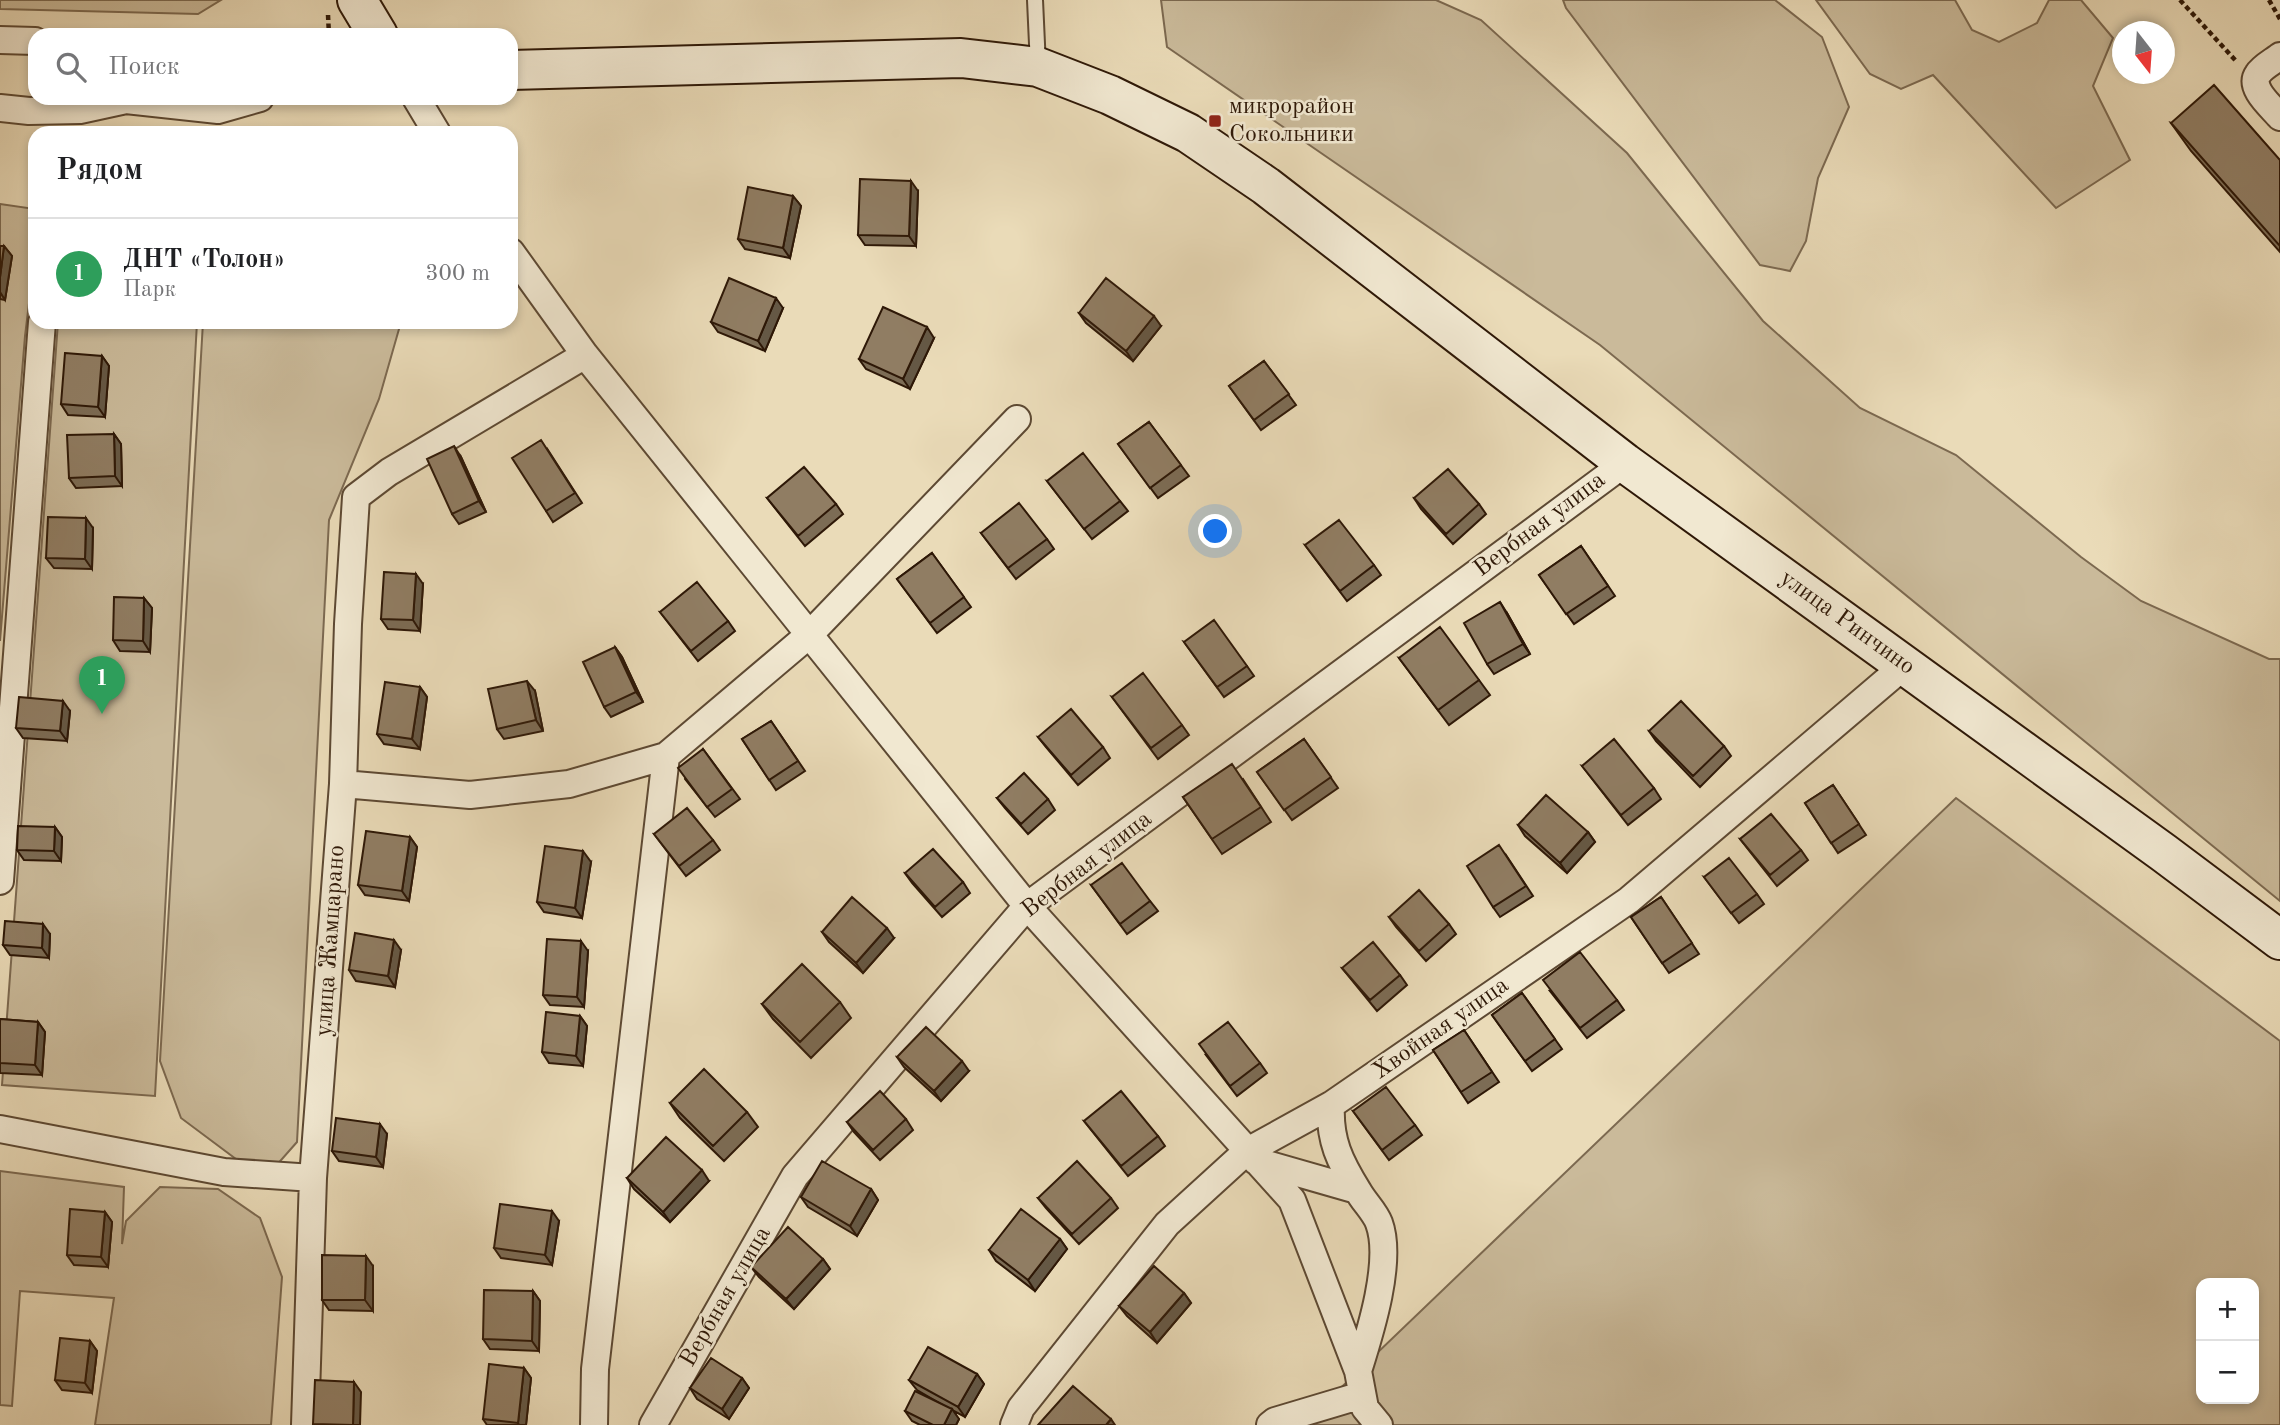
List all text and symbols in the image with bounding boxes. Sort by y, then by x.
north arrow [2112,21,2175,84]
search box [28,28,518,105]
icon: search [52,48,90,86]
text: Поиск [108,54,180,80]
place label: микрорайон Сокольники [1229,95,1354,147]
marker: микрорайон Сокольники [1207,113,1223,129]
text: Рядом [56,156,143,186]
text: ДНТ «Толон» [123,247,285,273]
text: 1 [72,262,86,285]
text: 300 m [425,262,490,285]
text: Парк [123,278,176,301]
street label: Вербная улица [1470,468,1610,582]
your location [1198,514,1232,548]
street label: улица Ринчино [1775,566,1919,680]
pin: 1 [79,656,125,714]
street label: Вербная улица [1018,807,1157,923]
street label: улица Жамцарано [312,844,350,1038]
street label: Хвойная улица [1369,973,1514,1085]
street label: Вербная улица [676,1223,776,1371]
map controls [2196,1278,2259,1404]
button: + [2196,1278,2259,1341]
button: − [2196,1341,2259,1404]

